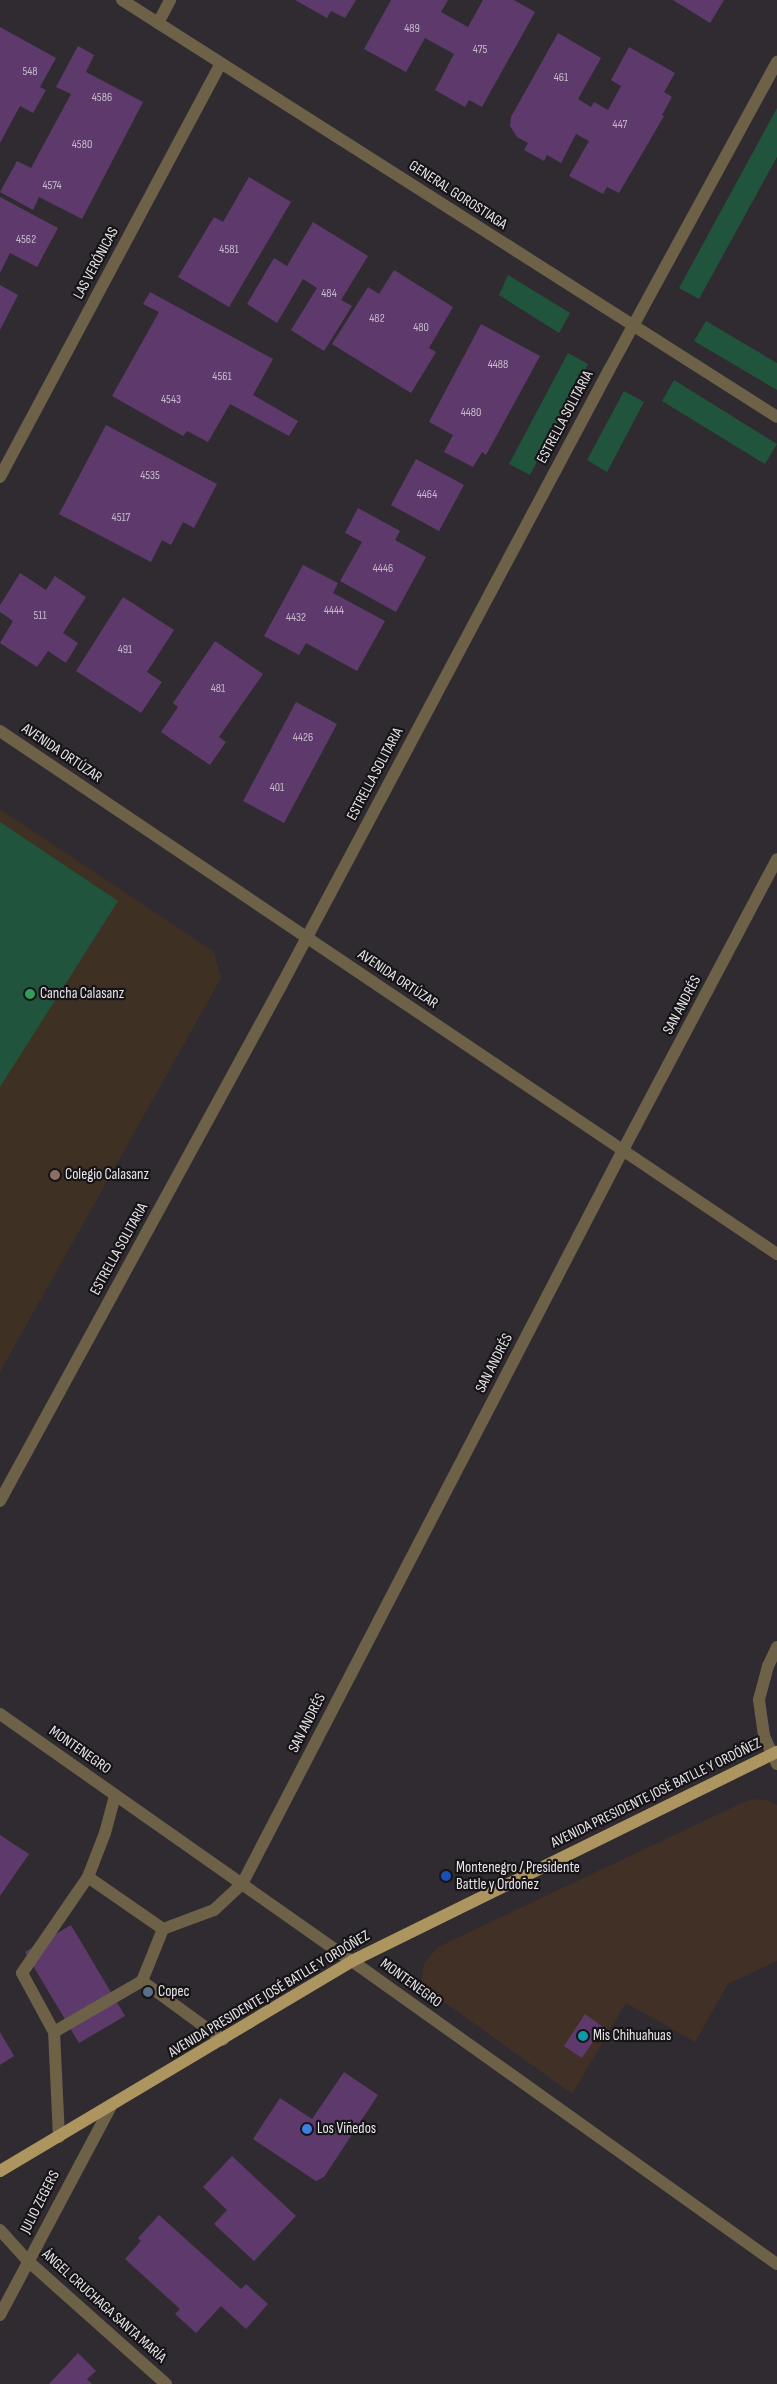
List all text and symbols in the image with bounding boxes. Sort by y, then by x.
house number: 489 [404,22,420,36]
house number: 475 [473,43,487,57]
house number: 548 [22,65,38,79]
house number: 461 [554,71,568,85]
house number: 4586 [92,91,112,105]
house number: 447 [613,118,627,132]
house number: 4580 [72,138,92,152]
street label: GENERAL GOROSTIAGA [406,157,510,233]
house number: 4574 [42,179,62,193]
street label: LAS VERÓNICAS [70,224,122,302]
house number: 4562 [16,233,36,247]
house number: 4581 [219,243,239,257]
house number: 484 [321,287,337,301]
house number: 482 [369,312,385,326]
house number: 480 [413,321,429,335]
house number: 4488 [488,358,508,372]
street label: ESTRELLA SOLITARIA [533,368,597,466]
house number: 4561 [212,370,232,384]
house number: 4543 [161,393,181,407]
house number: 4480 [461,406,481,420]
house number: 4535 [140,469,160,483]
house number: 4464 [417,488,437,502]
house number: 4517 [112,511,130,525]
house number: 4446 [373,562,393,576]
house number: 4444 [324,604,344,618]
house number: 511 [33,609,47,623]
house number: 4432 [286,611,306,625]
house number: 491 [118,643,132,657]
house number: 481 [211,682,225,696]
street label: AVENIDA ORTÚZAR [19,720,105,786]
street label: ESTRELLA SOLITARIA [343,725,407,823]
house number: 4426 [293,731,313,745]
house number: 401 [270,781,284,795]
street label: AVENIDA ORTÚZAR [355,946,441,1012]
street label: SAN ANDRÉS [659,973,705,1037]
place label: Cancha Calasanz [40,985,124,1003]
marker: Cancha Calasanz [24,988,36,1000]
place label: Colegio Calasanz [65,1166,149,1184]
marker: Colegio Calasanz [49,1169,61,1181]
street label: ESTRELLA SOLITARIA [86,1200,152,1298]
street label: SAN ANDRÉS [471,1330,517,1396]
street label: SAN ANDRÉS [284,1690,330,1756]
street label: MONTENEGRO [46,1722,114,1778]
street label: AVENIDA PRESIDENTE JOSÉ BATLLE Y ORDÓÑEZ [548,1734,764,1852]
place label: Montenegro / Presidente Battle y Ordoñez [456,1858,580,1893]
marker: Montenegro / Presidente Battle y Ordoñez [440,1870,452,1882]
street label: AVENIDA PRESIDENTE JOSÉ BATLLE Y ORDÓÑEZ [165,1927,373,2061]
street label: MONTENEGRO [377,1955,445,2011]
place label: Copec [158,1983,190,2001]
marker: Copec [142,1986,154,1998]
place label: Mis Chihuahuas [593,2027,671,2045]
marker: Mis Chihuahuas [577,2030,589,2042]
place label: Los Viñedos [317,2120,376,2138]
marker: Los Viñedos [301,2123,313,2135]
street label: JULIO ZEGERS [17,2168,63,2236]
street label: ÁNGEL CRUCHAGA SANTA MARÍA [38,2245,170,2367]

